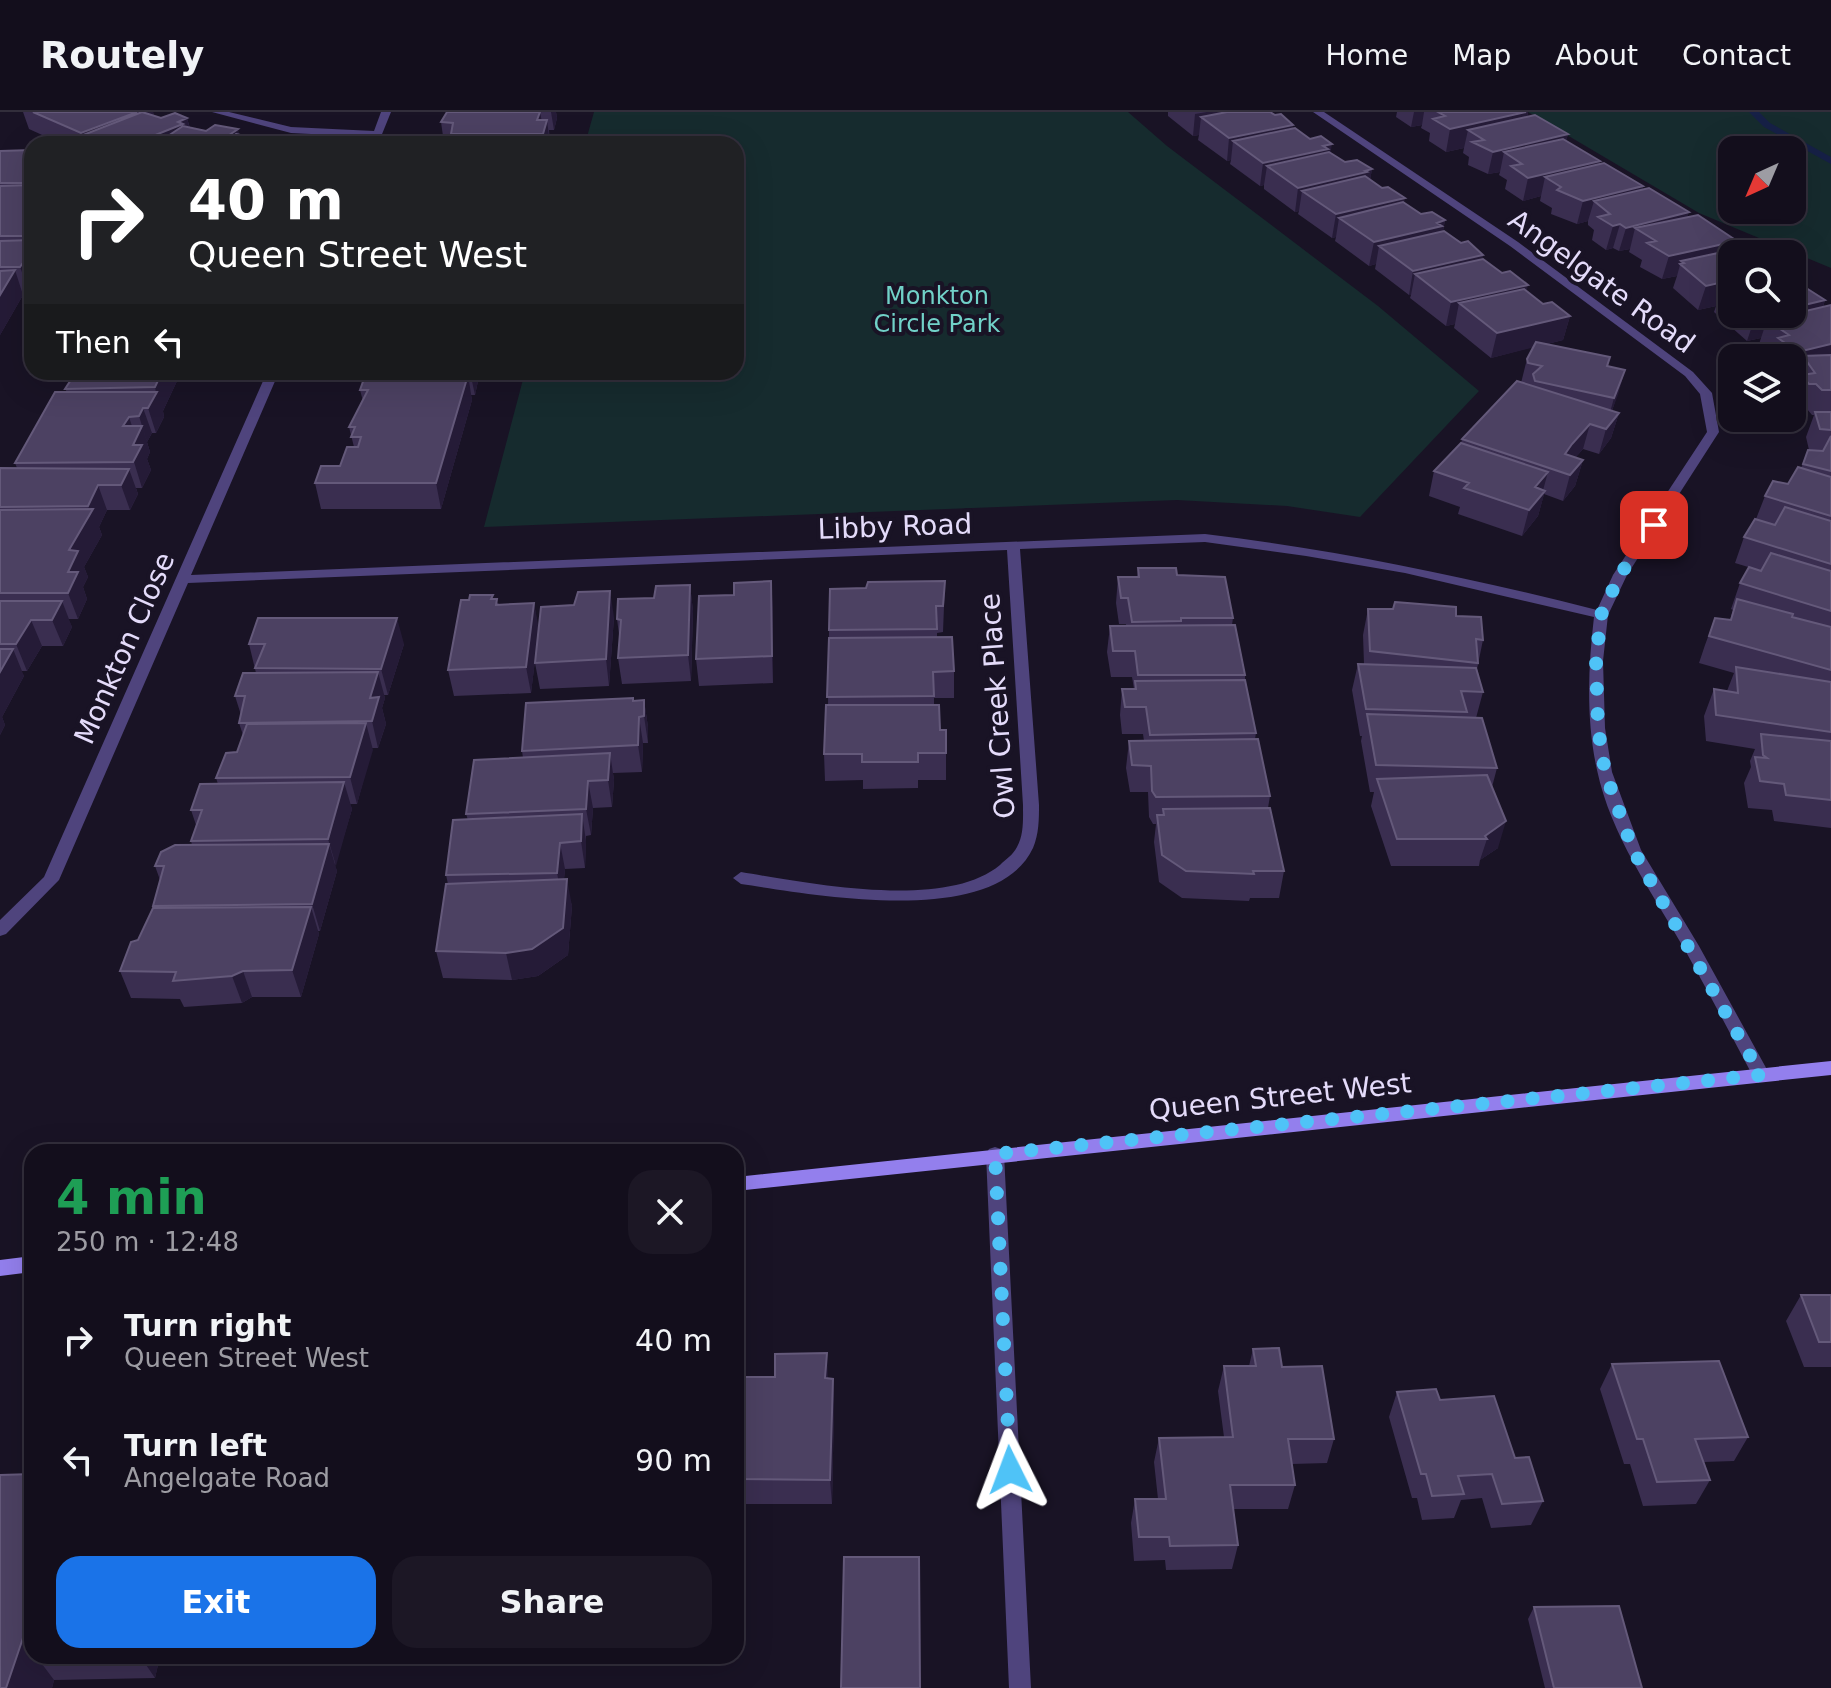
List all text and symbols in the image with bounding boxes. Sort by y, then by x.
text: Routely [40,33,204,77]
text: Home [1325,39,1408,72]
text: Map [1452,39,1511,72]
text: About [1555,39,1638,72]
text: Contact [1682,39,1791,72]
north arrow [1718,136,1806,224]
map controls [1718,136,1806,432]
text: 40 m [188,167,344,232]
icon: right [56,168,160,272]
street label: Angelgate Road [1502,203,1701,360]
text: Queen Street West [188,234,527,275]
button: search [1718,240,1806,328]
park label: Monkton Circle Park [874,282,1001,338]
icon: left [147,320,191,364]
text: Then [56,325,131,360]
button: layers [1718,344,1806,432]
pin [1620,491,1688,559]
icon: arrive [1632,503,1676,547]
street label: Libby Road [817,507,973,546]
street label: Monkton Close [67,547,181,749]
street label: Owl Creek Place [973,592,1022,820]
street label: Queen Street West [1147,1066,1413,1127]
text: 4 min [56,1169,207,1225]
button: close [628,1170,712,1254]
text: 250 m · 12:48 [56,1227,239,1257]
text: Turn right [124,1308,291,1343]
icon: right [56,1318,100,1362]
text: 40 m [635,1323,712,1358]
text: Queen Street West [124,1343,369,1373]
text: Turn left [124,1428,267,1463]
position arrow [968,1428,1052,1512]
icon: left [56,1438,100,1482]
text: 90 m [635,1443,712,1478]
text: Angelgate Road [124,1463,330,1493]
button: Exit [56,1556,376,1648]
button: Share [392,1556,712,1648]

